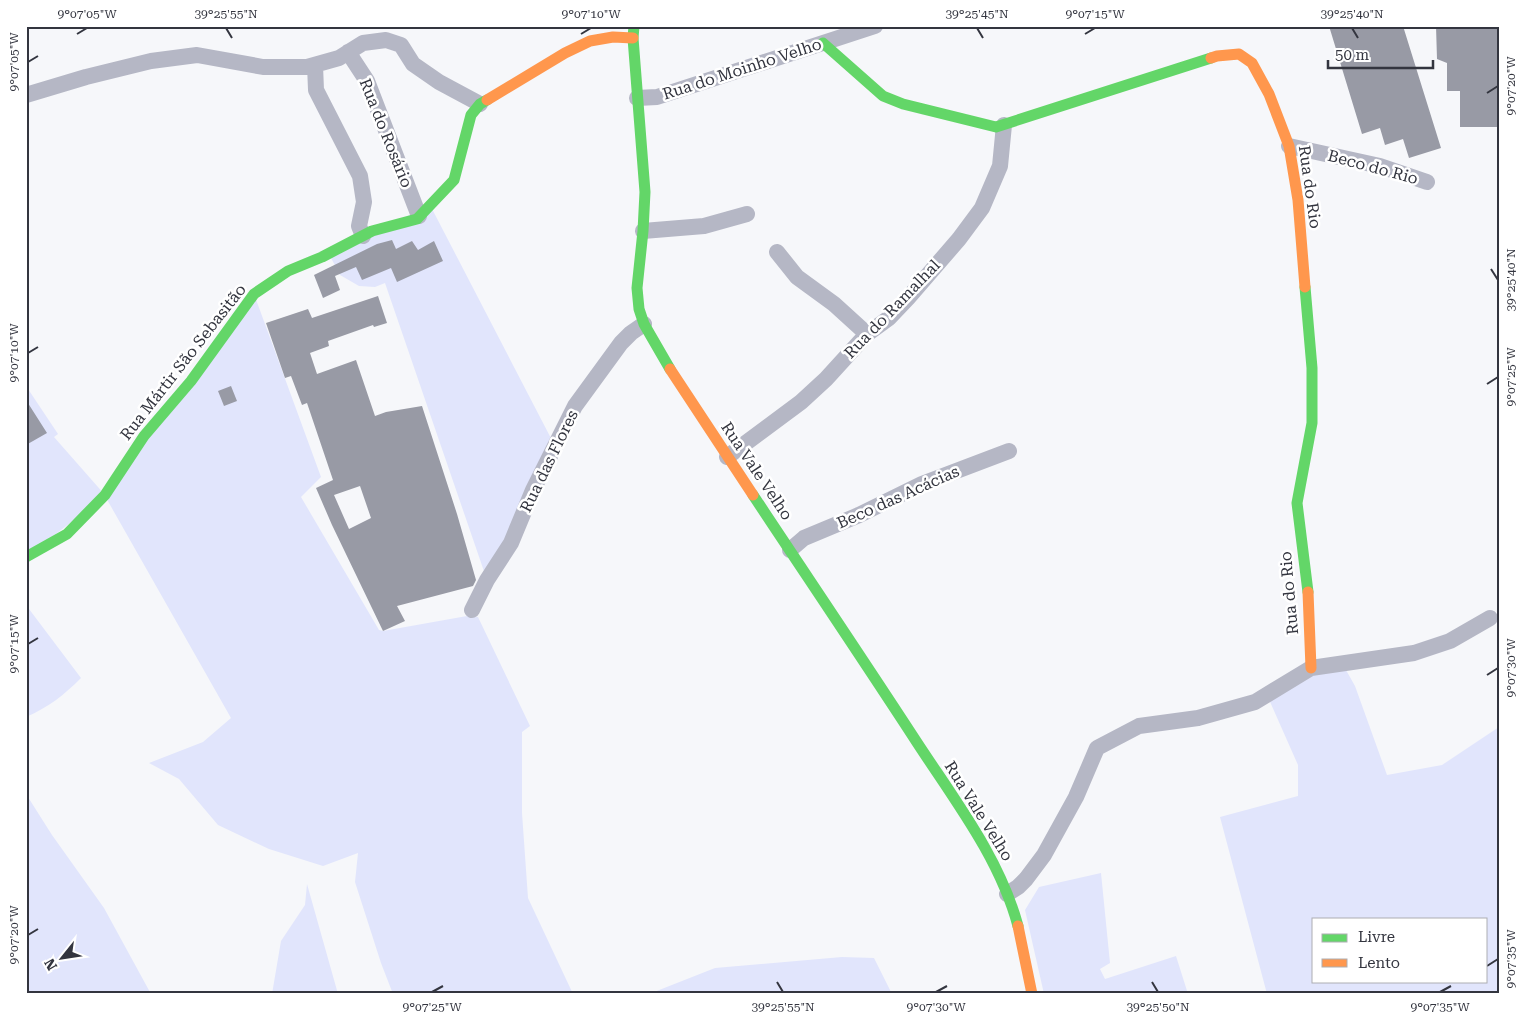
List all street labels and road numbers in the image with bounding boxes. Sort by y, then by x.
street label: Rua do Moinho Velho [660,34,824,104]
street label: Rua do Rosário [355,76,417,191]
street label: Rua do Rio [1295,144,1325,230]
street label: Beco do Rio [1326,146,1420,188]
street label: Rua do Ramalhal [840,256,944,362]
street label: Rua Mártir São Sebasitão [116,280,250,444]
street label: Rua das Flores [516,406,582,515]
street label: Rua Vale Velho [717,418,797,524]
street label: Beco das Acácias [834,461,963,533]
street label: Rua do Rio [1276,550,1302,636]
street label: Rua Vale Velho [941,758,1017,865]

